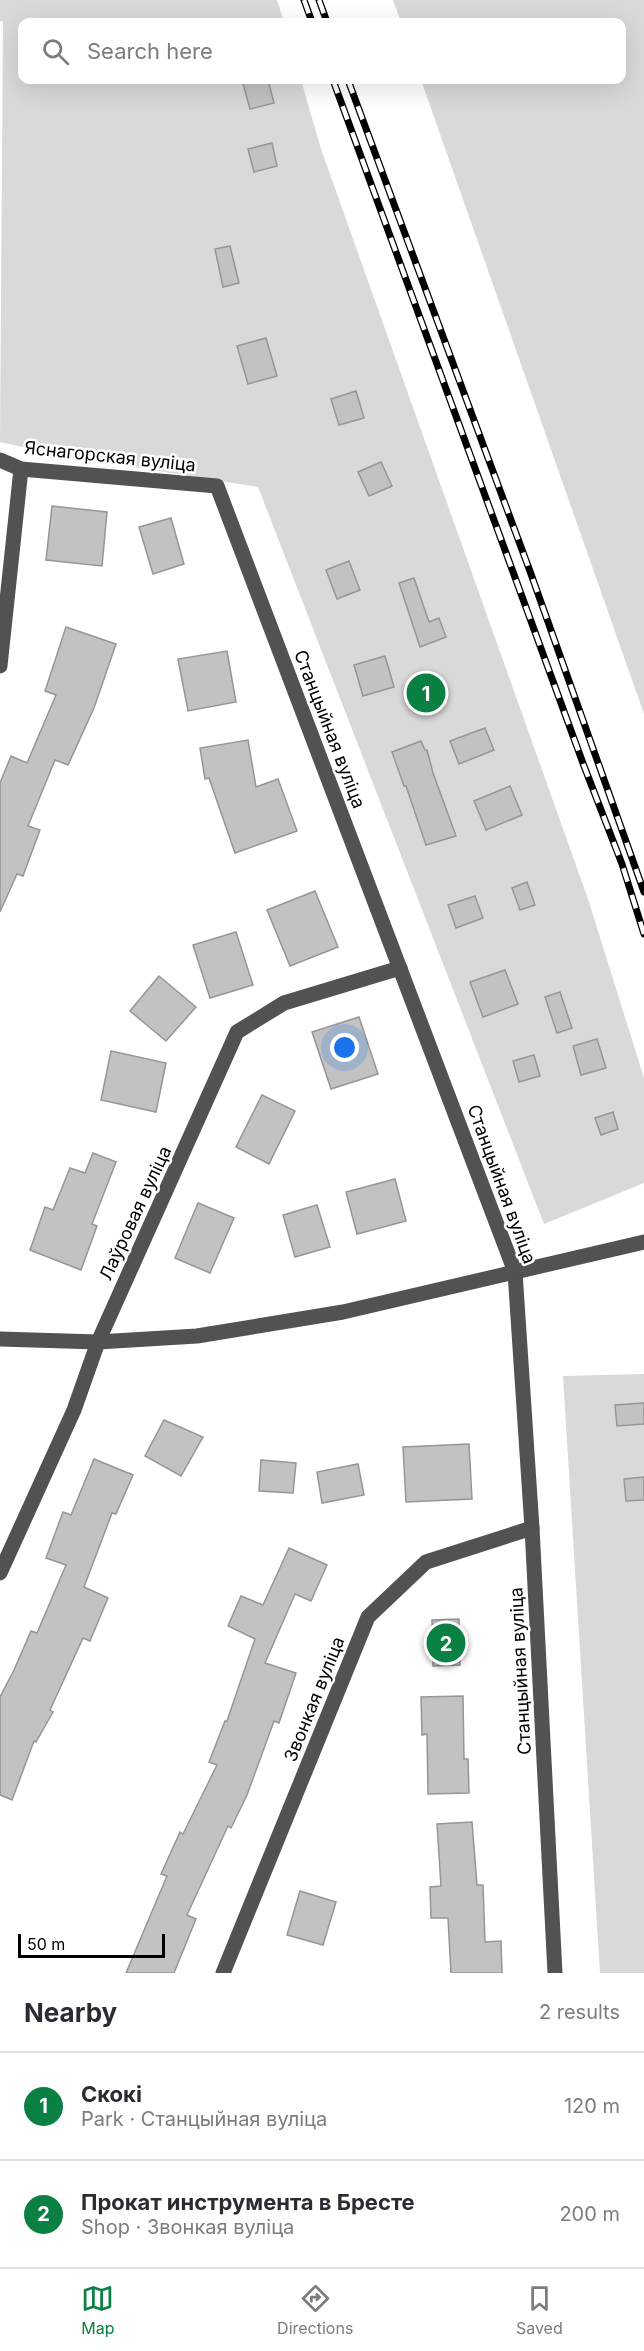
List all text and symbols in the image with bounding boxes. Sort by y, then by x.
search box [18,18,626,84]
icon: search [39,35,72,68]
text: Search here [87,38,213,64]
street label: Яснагорская вуліца [23,437,197,475]
street label: Станцыйная вуліца [290,647,370,811]
pin: 1 [406,670,446,716]
your location [330,1033,359,1062]
street label: Станцыйная вуліца [463,1102,541,1266]
street label: Лаўровая вуліца [95,1143,175,1283]
street label: Станцыйная вуліца [505,1587,535,1755]
pin: 2 [426,1620,466,1666]
street label: Звонкая вуліца [279,1634,349,1764]
scale bar [18,1931,165,1958]
text: 50 m [27,1934,65,1954]
text: Nearby [24,1997,117,2028]
text: 2 results [539,2000,620,2024]
text: Скокі [81,2081,142,2107]
text: 1 [39,2094,48,2118]
text: 120 m [564,2094,620,2118]
text: Park · Станцыйная вуліца [81,2107,327,2131]
text: Прокат инструмента в Бресте [81,2189,415,2215]
text: 2 [37,2202,50,2226]
text: 200 m [559,2202,620,2226]
text: Shop · Звонкая вуліца [81,2215,294,2239]
tab: Map [81,2282,115,2338]
tab: Directions [277,2282,353,2338]
tab: Saved [516,2282,563,2338]

